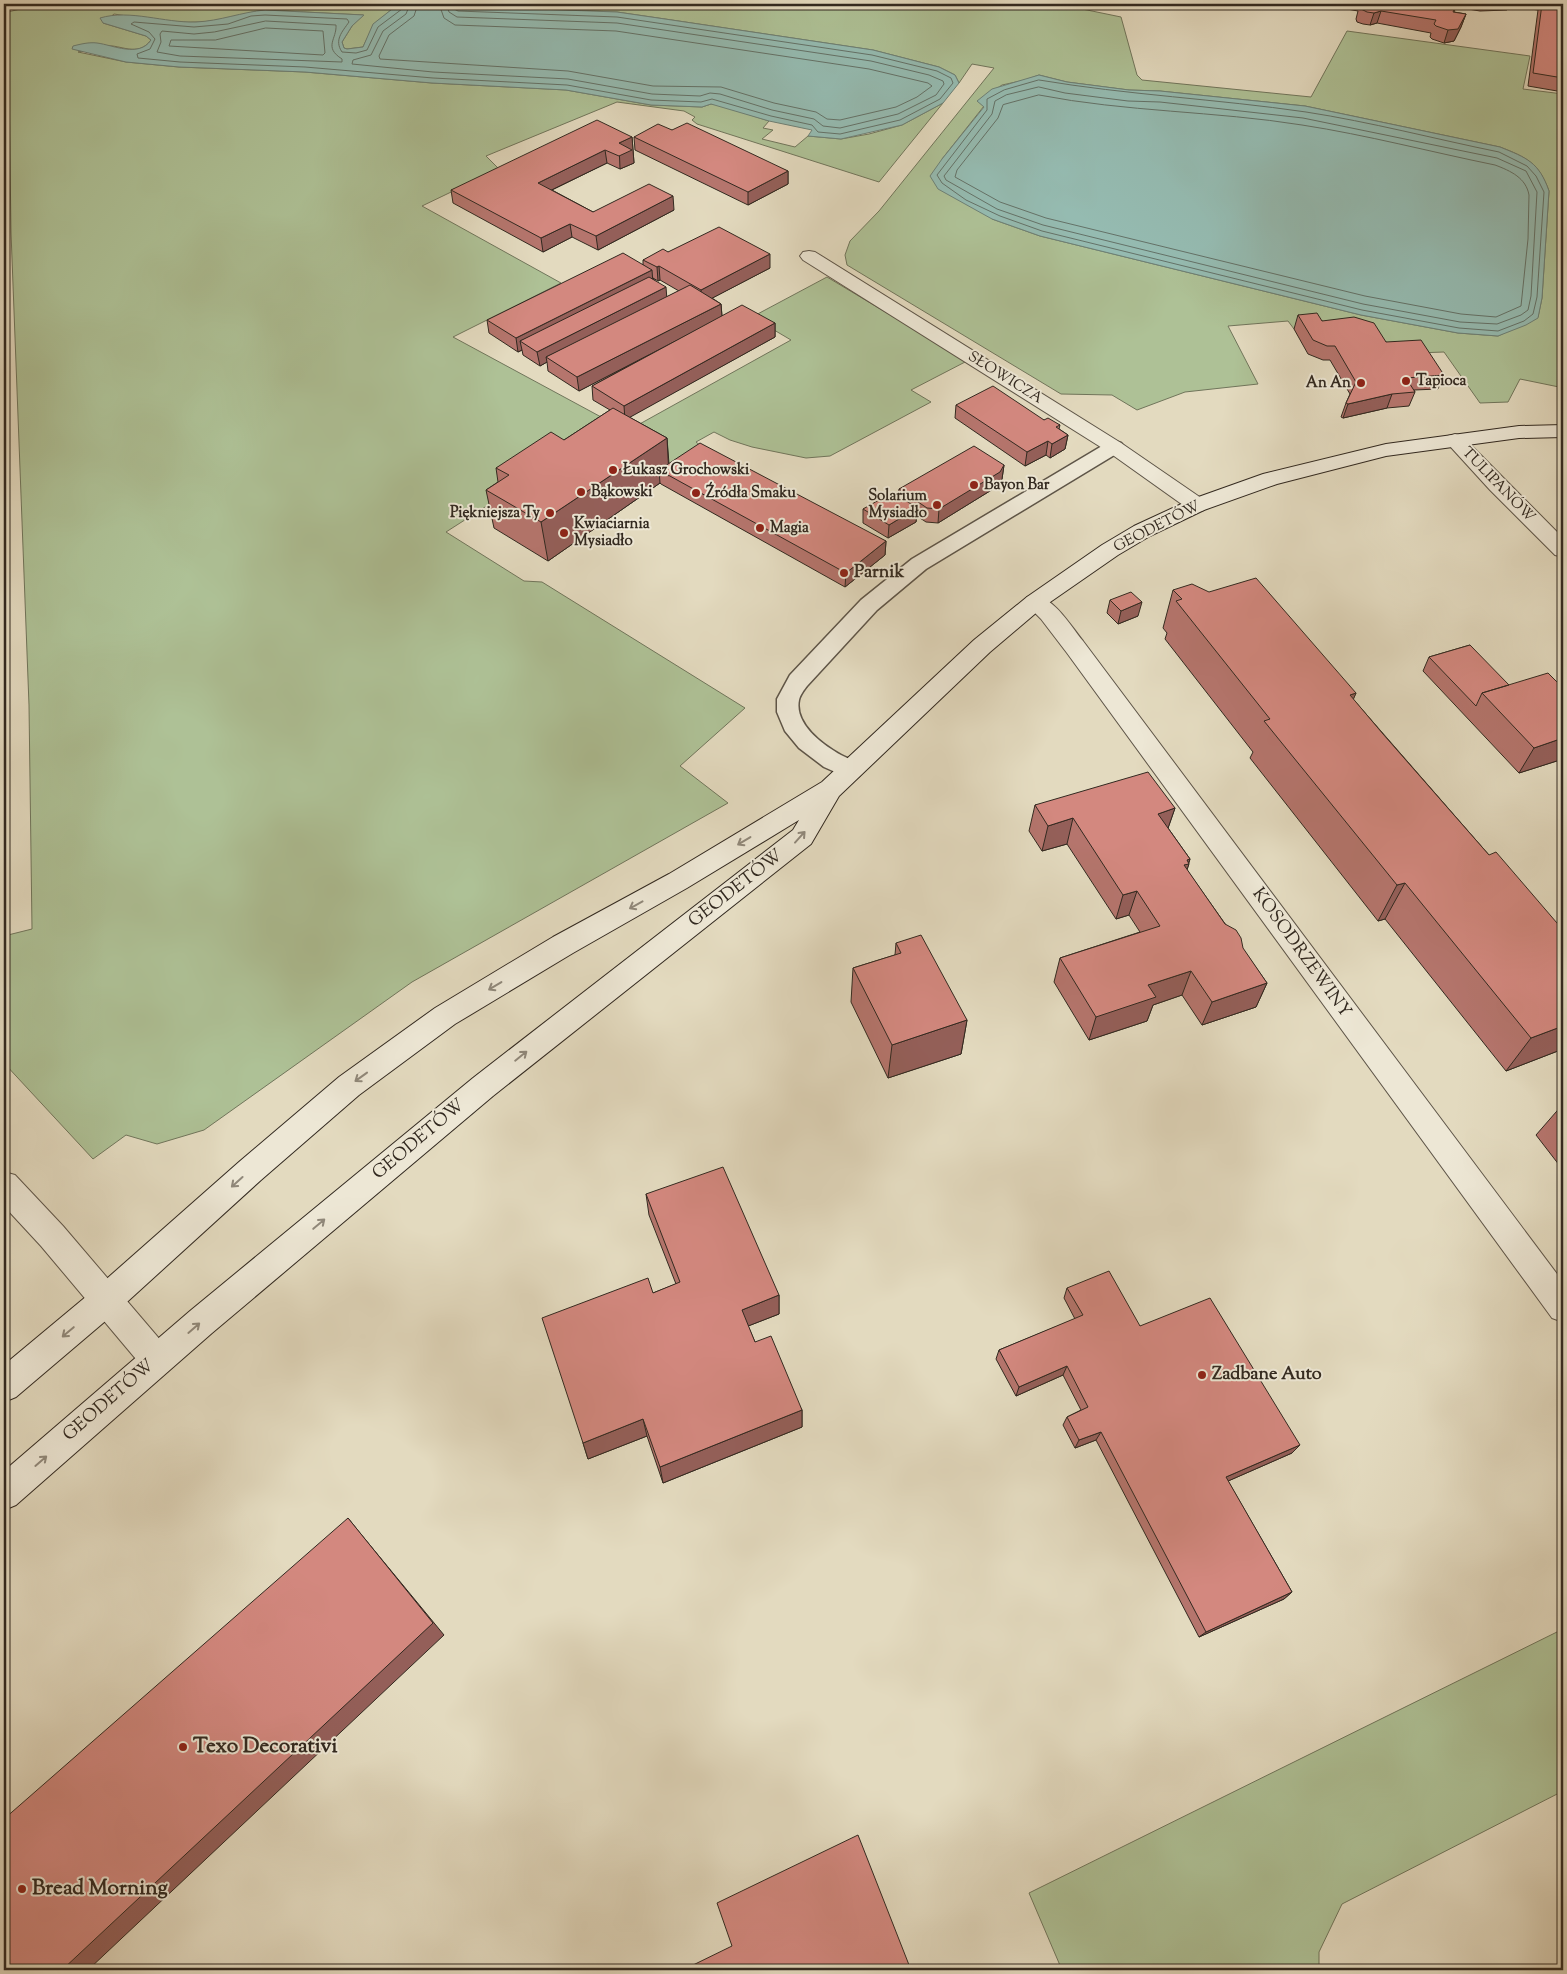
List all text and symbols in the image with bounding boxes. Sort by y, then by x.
street label: SŁOWICZA [963,347,1047,409]
place label: Tapioca [1416,371,1466,392]
place label: An An [1306,373,1351,394]
marker: Tapioca [1400,375,1412,387]
marker: An An [1355,377,1367,389]
street label: TULIPANÓW [1457,441,1541,527]
place label: Łukasz Grochowski [623,460,750,481]
marker: Łukasz Grochowski [607,464,619,476]
place label: Bayon Bar [984,475,1050,496]
marker: Bayon Bar [968,479,980,491]
place label: Źródła Smaku [706,481,796,504]
place label: Bąkowski [591,482,653,503]
marker: Bąkowski [575,486,587,498]
place label: Solarium Mysiadło [868,486,928,524]
marker: Źródła Smaku [690,487,702,499]
street label: GEODETÓW [1109,494,1204,558]
marker: Solarium Mysiadło [931,499,943,511]
place label: Piękniejsza Ty [450,503,541,524]
marker: Piękniejsza Ty [544,507,556,519]
place label: Kwiaciarnia Mysiadło [574,514,650,552]
place label: Magia [770,518,809,539]
marker: Magia [754,522,766,534]
marker: Kwiaciarnia Mysiadło [558,527,570,539]
place label: Parnik [854,560,904,586]
marker: Parnik [838,567,850,579]
one-way arrow [794,830,806,843]
one-way arrow [737,836,751,846]
street label: GEODETÓW [683,843,789,934]
street label: KOSODRZEWINY [1245,883,1357,1023]
one-way arrow [628,900,643,910]
one-way arrow [488,982,502,992]
one-way arrow [514,1050,527,1061]
one-way arrow [354,1072,368,1082]
street label: GEODETÓW [366,1093,471,1186]
one-way arrow [230,1176,243,1188]
one-way arrow [312,1219,325,1230]
one-way arrow [187,1323,200,1334]
one-way arrow [61,1327,74,1338]
street label: GEODETÓW [57,1353,160,1448]
place label: Zadbane Auto [1212,1362,1322,1388]
marker: Zadbane Auto [1196,1369,1208,1381]
one-way arrow [34,1455,47,1467]
place label: Texo Decorativi [193,1732,338,1762]
marker: Texo Decorativi [177,1741,189,1753]
place label: Bread Morning [32,1874,169,1904]
marker: Bread Morning [16,1883,28,1895]

